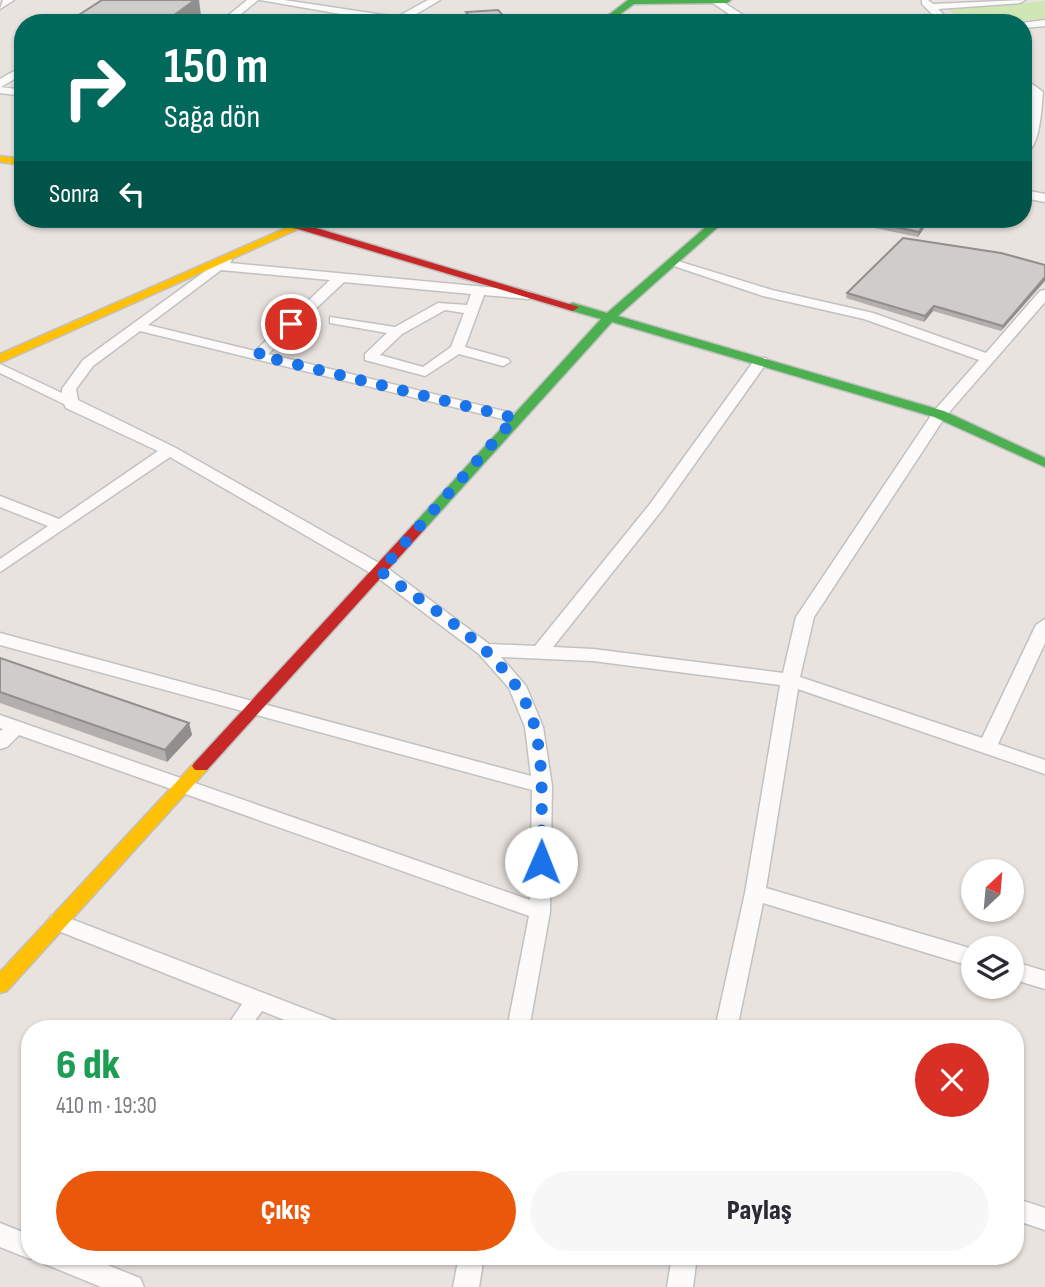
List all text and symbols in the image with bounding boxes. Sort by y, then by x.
text: 150 m [164,38,268,97]
icon: right [49,42,140,133]
text: Sağa dön [164,98,260,137]
icon: left [113,175,151,213]
text: Sonra [49,179,99,210]
pin [261,294,321,354]
icon: arrive [272,305,310,343]
position arrow [504,825,578,899]
north arrow [961,859,1024,922]
map controls [961,859,1024,999]
button: layers [961,936,1024,999]
text: 6 dk [56,1040,120,1091]
button: close [915,1043,989,1117]
text: 410 m · 19:30 [56,1092,157,1120]
button: Çıkış [56,1171,516,1251]
button: Paylaş [530,1171,989,1251]

